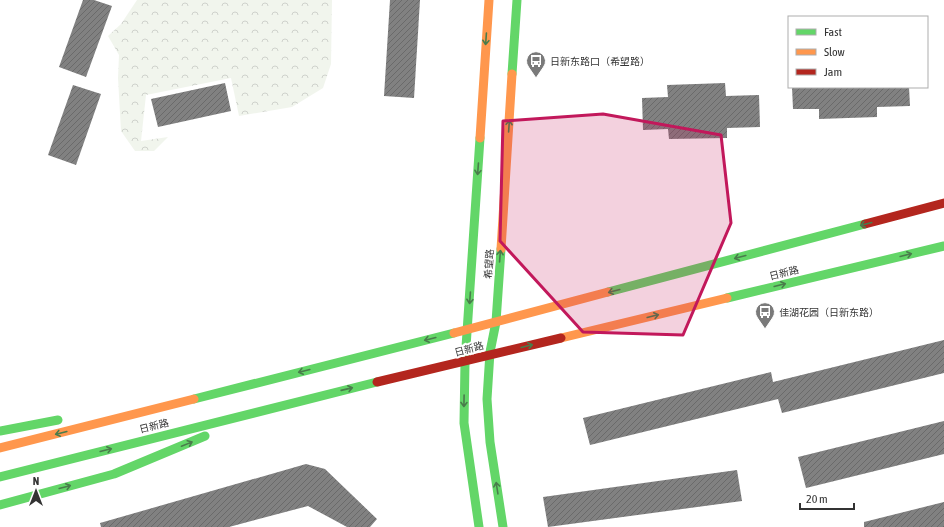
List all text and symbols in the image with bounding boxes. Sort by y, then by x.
legend [788,16,928,88]
text: Fast [824,25,842,39]
one-way arrow [483,32,490,45]
text: Slow [824,45,845,59]
bus stop icon: 日新东路口（希望路） [525,50,547,78]
place label: 日新东路口（希望路） [550,56,650,67]
text: Jam [824,65,842,79]
one-way arrow [505,120,512,133]
one-way arrow [475,162,482,175]
one-way arrow [859,221,872,228]
street label: 希望路 [482,249,496,279]
one-way arrow [497,249,504,262]
one-way arrow [899,251,912,258]
one-way arrow [734,254,747,262]
street label: 日新路 [768,264,800,282]
one-way arrow [773,281,786,289]
one-way arrow [608,288,621,295]
one-way arrow [466,291,473,304]
bus stop icon: 佳湖花园（日新东路） [754,301,776,329]
place label: 佳湖花园（日新东路） [779,307,879,318]
one-way arrow [646,311,659,319]
one-way arrow [424,336,437,343]
street label: 日新路 [453,340,485,358]
one-way arrow [520,342,533,350]
one-way arrow [298,368,311,375]
one-way arrow [340,385,353,393]
one-way arrow [460,394,468,407]
street label: 日新路 [138,417,170,435]
one-way arrow [55,430,68,437]
one-way arrow [180,439,192,447]
one-way arrow [99,446,112,453]
north arrow [16,471,56,511]
text: N [33,475,39,487]
one-way arrow [493,482,501,495]
one-way arrow [58,483,71,491]
scale bar [800,485,854,511]
text: 20 m [806,492,828,506]

